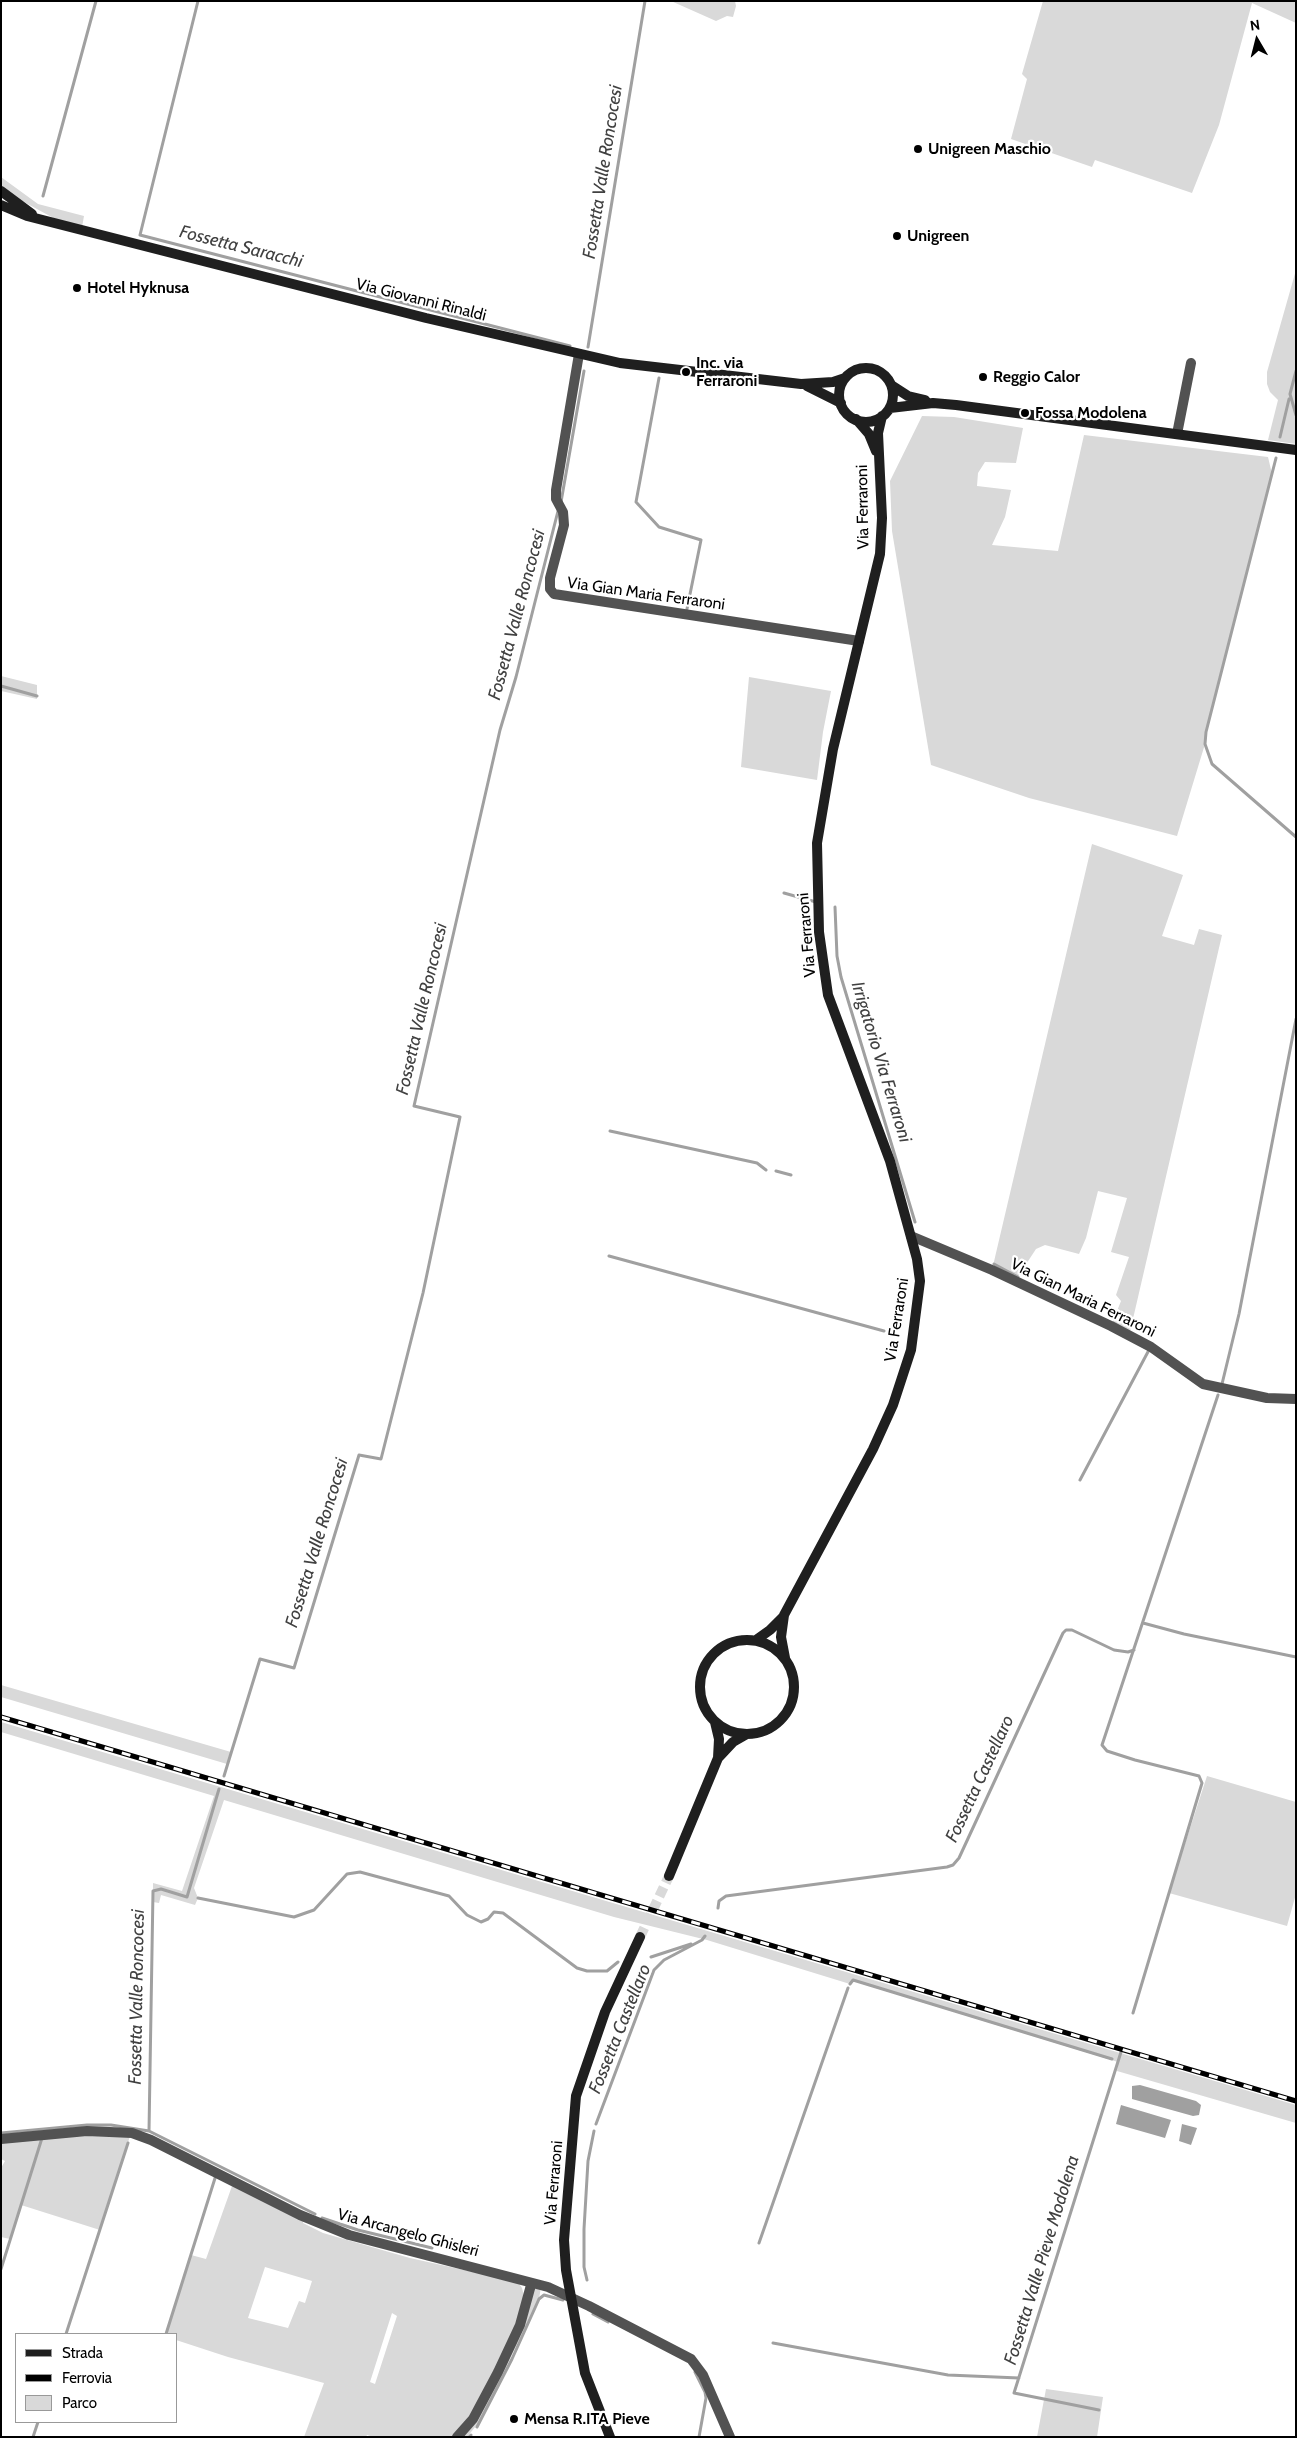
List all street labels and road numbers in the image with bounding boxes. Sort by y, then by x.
street label: Via Giovanni Rinaldi [354,275,488,325]
street label: Via Ferraroni [853,465,873,549]
street label: Via Gian Maria Ferraroni [566,573,726,615]
street label: Via Ferraroni [794,892,820,978]
street label: Via Gian Maria Ferraroni [1007,1254,1159,1342]
street label: Via Ferraroni [881,1277,913,1363]
street label: Via Ferraroni [541,2140,567,2226]
street label: Via Arcangelo Ghisleri [335,2205,481,2261]

